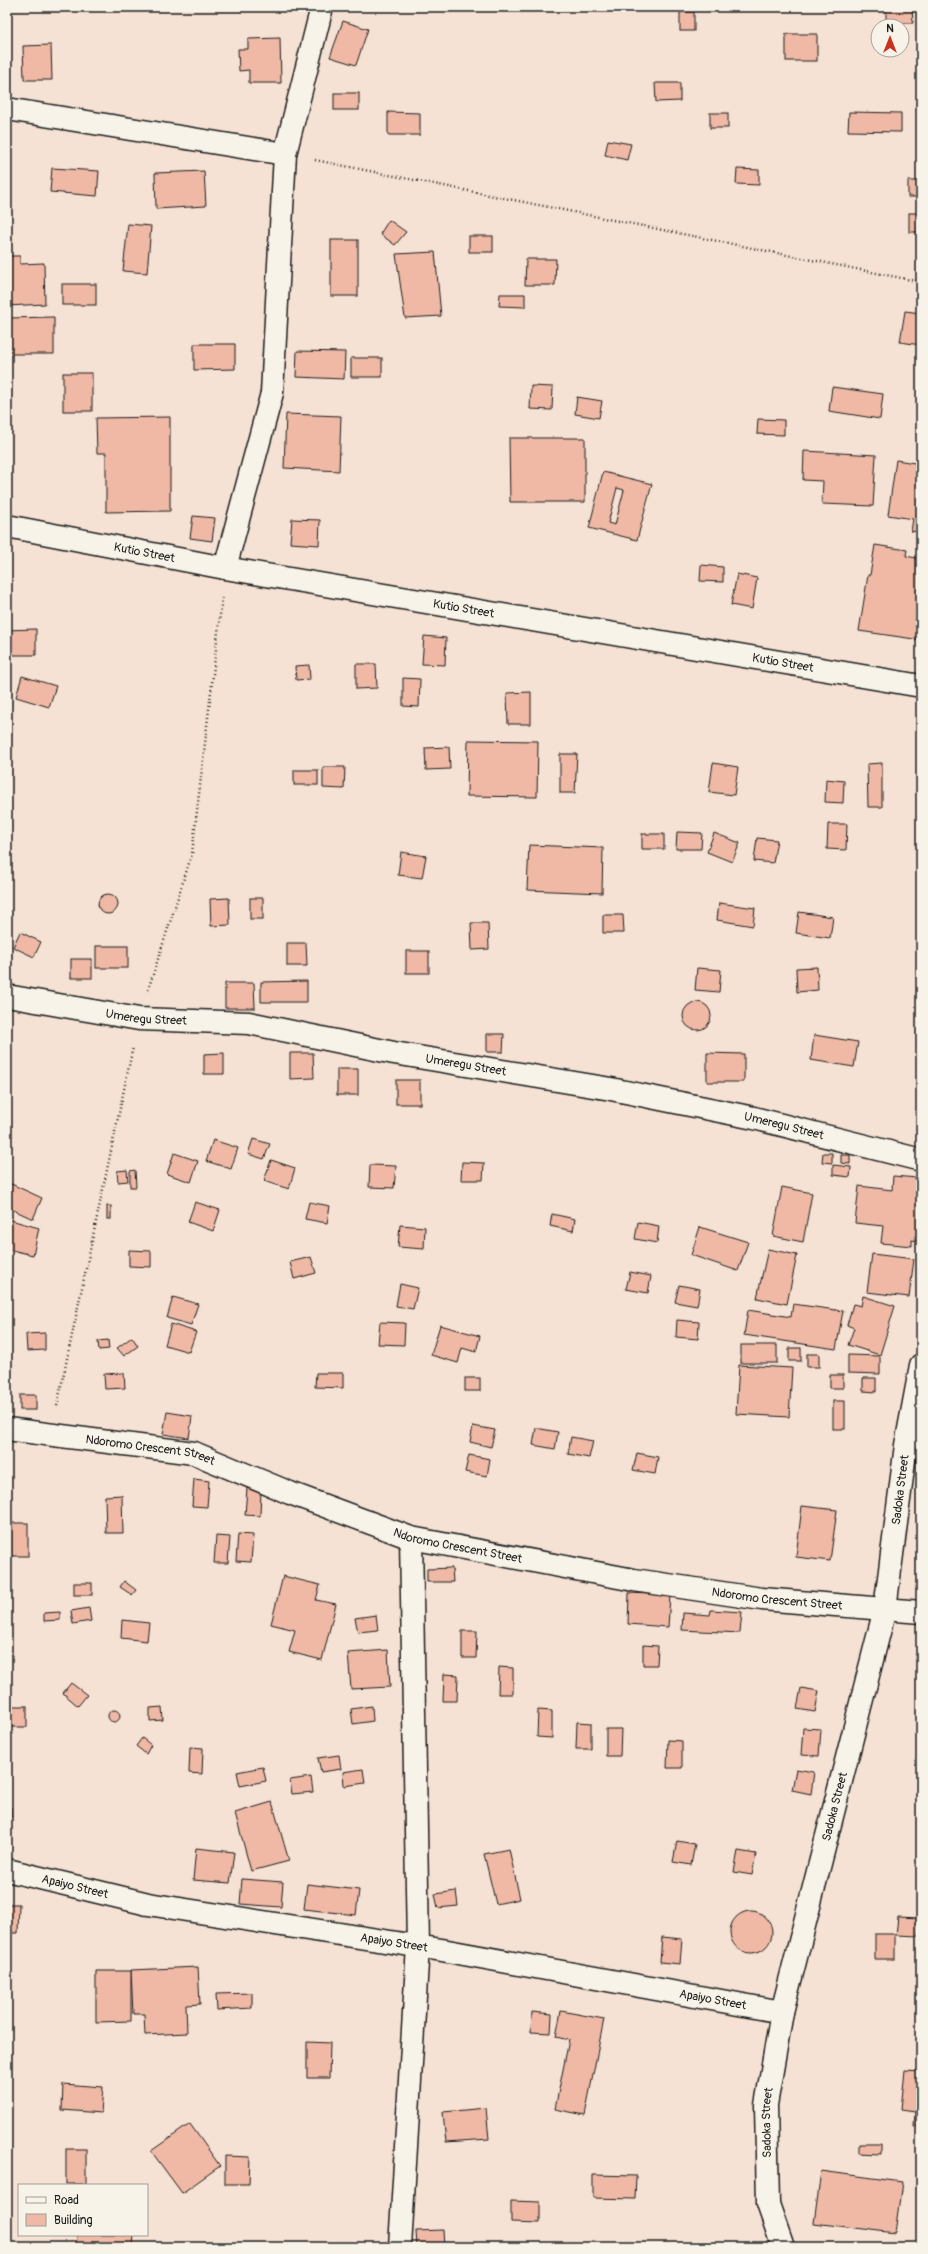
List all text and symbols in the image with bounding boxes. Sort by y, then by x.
north arrow [870,18,910,58]
text: N [886,22,894,35]
street label: Kutio Street [113,539,176,566]
street label: Kutio Street [432,596,496,621]
street label: Kutio Street [751,650,815,675]
street label: Umeregu Street [104,1006,187,1028]
street label: Umeregu Street [424,1051,508,1079]
street label: Umeregu Street [743,1109,826,1143]
street label: Ndoromo Crescent Street [85,1432,217,1468]
street label: Sadoka Street [888,1454,912,1526]
street label: Ndoromo Crescent Street [391,1525,524,1566]
street label: Ndoromo Crescent Street [711,1584,843,1613]
street label: Sadoka Street [819,1770,851,1843]
street label: Apaiyo Street [40,1871,110,1902]
street label: Apaiyo Street [359,1930,429,1955]
street label: Apaiyo Street [678,1986,748,2013]
street label: Sadoka Street [758,2086,776,2158]
legend [18,2184,148,2236]
text: Road [54,2193,79,2208]
text: Building [54,2213,93,2228]

